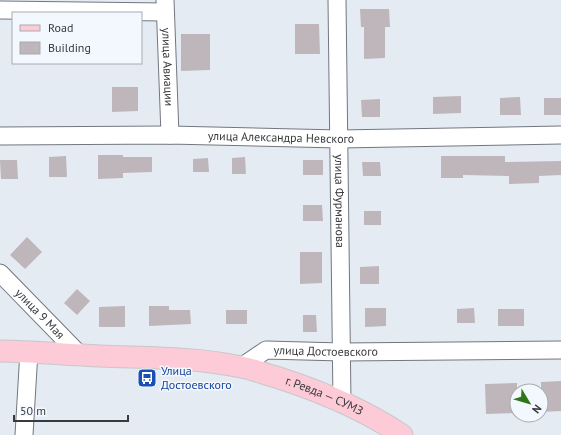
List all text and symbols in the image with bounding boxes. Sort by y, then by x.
legend [12,12,142,64]
text: Road [48,20,73,35]
street label: улица Авиации [159,27,177,107]
text: Building [48,40,91,55]
street label: улица Александра Невского [208,128,354,146]
street label: улица Фурманова [332,154,348,248]
street label: улица 9 Мая [12,285,68,342]
street label: улица Достоевского [273,342,378,359]
place label: Улица Достоевского [161,363,232,392]
bus stop icon: Улица Достоевского [136,367,158,389]
street label: г. Ревда — СУМЗ [284,373,366,418]
north arrow [509,383,549,423]
scale bar [14,397,128,423]
text: N [529,402,545,416]
text: 50 m [20,403,46,418]

